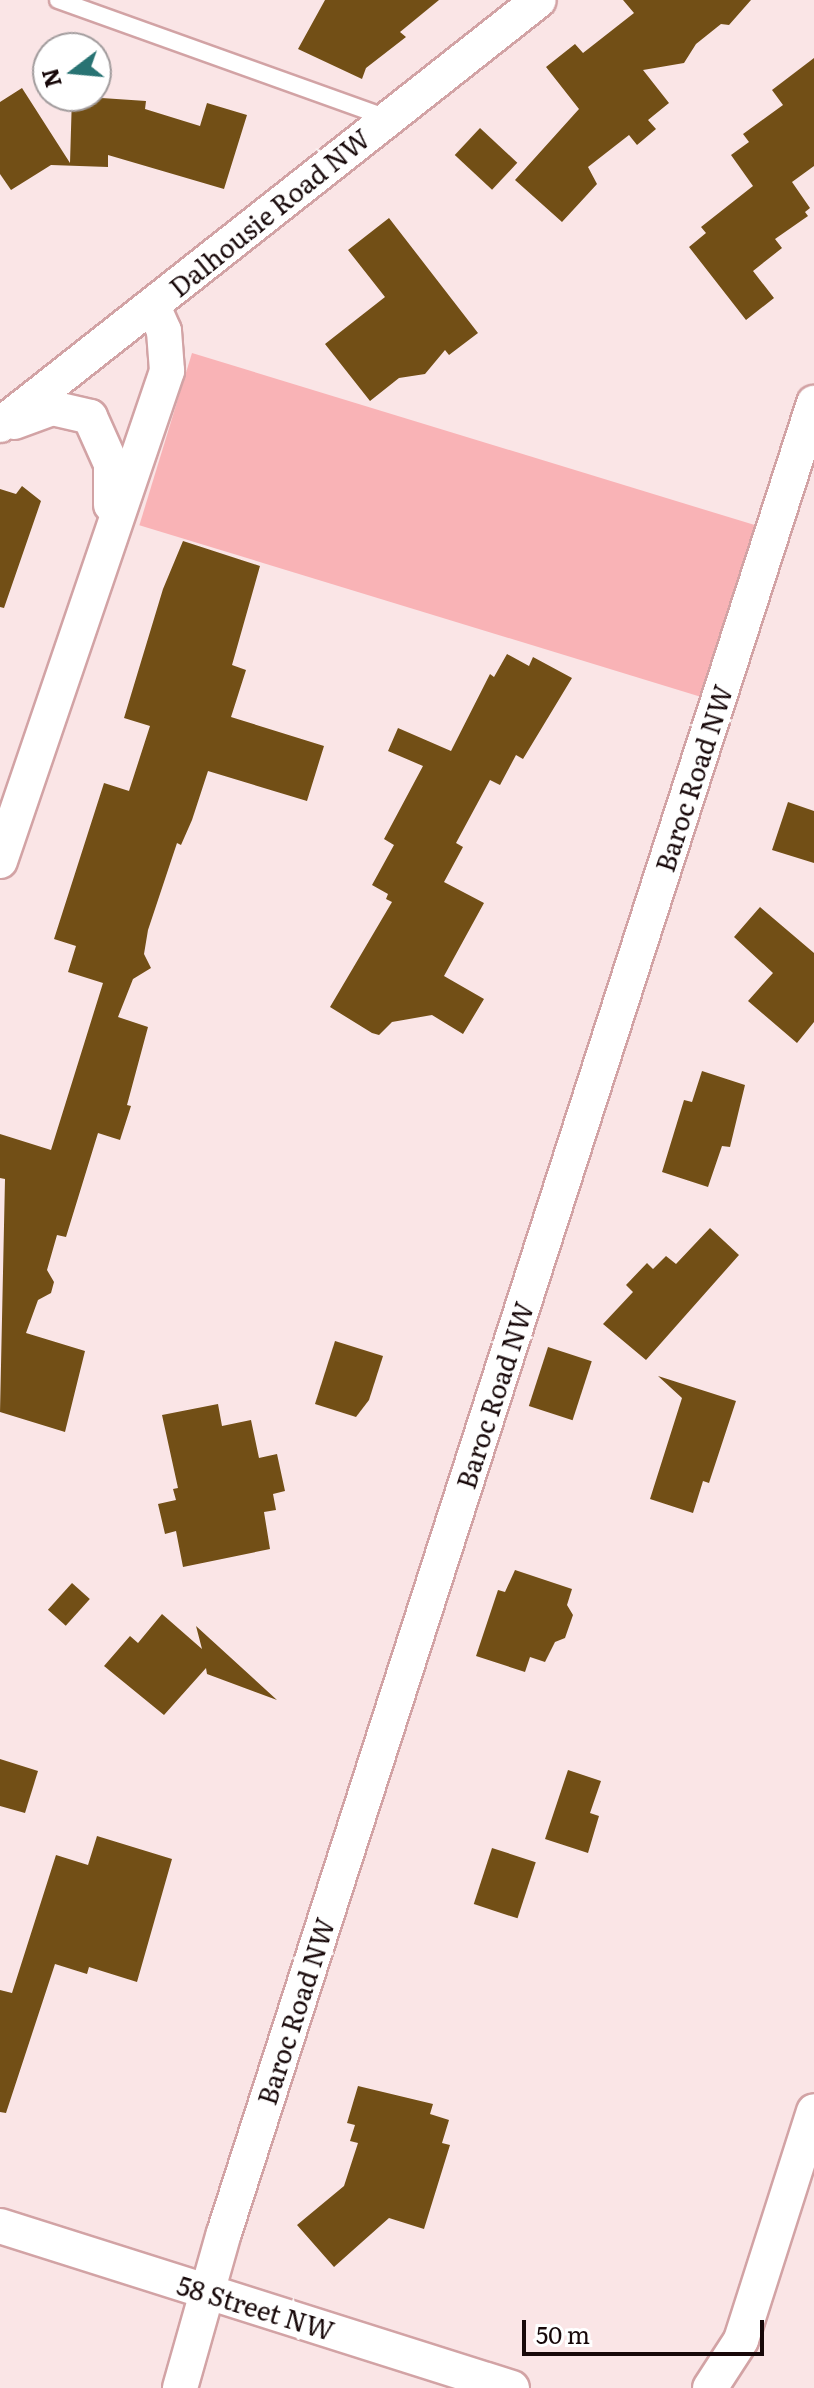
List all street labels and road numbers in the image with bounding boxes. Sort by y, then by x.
street label: Dalhousie Road NW [163,122,375,302]
street label: Baroc Road NW [648,681,738,875]
street label: Baroc Road NW [449,1298,539,1492]
street label: Baroc Road NW [250,1914,340,2108]
street label: 58 Street NW [174,2268,338,2346]

